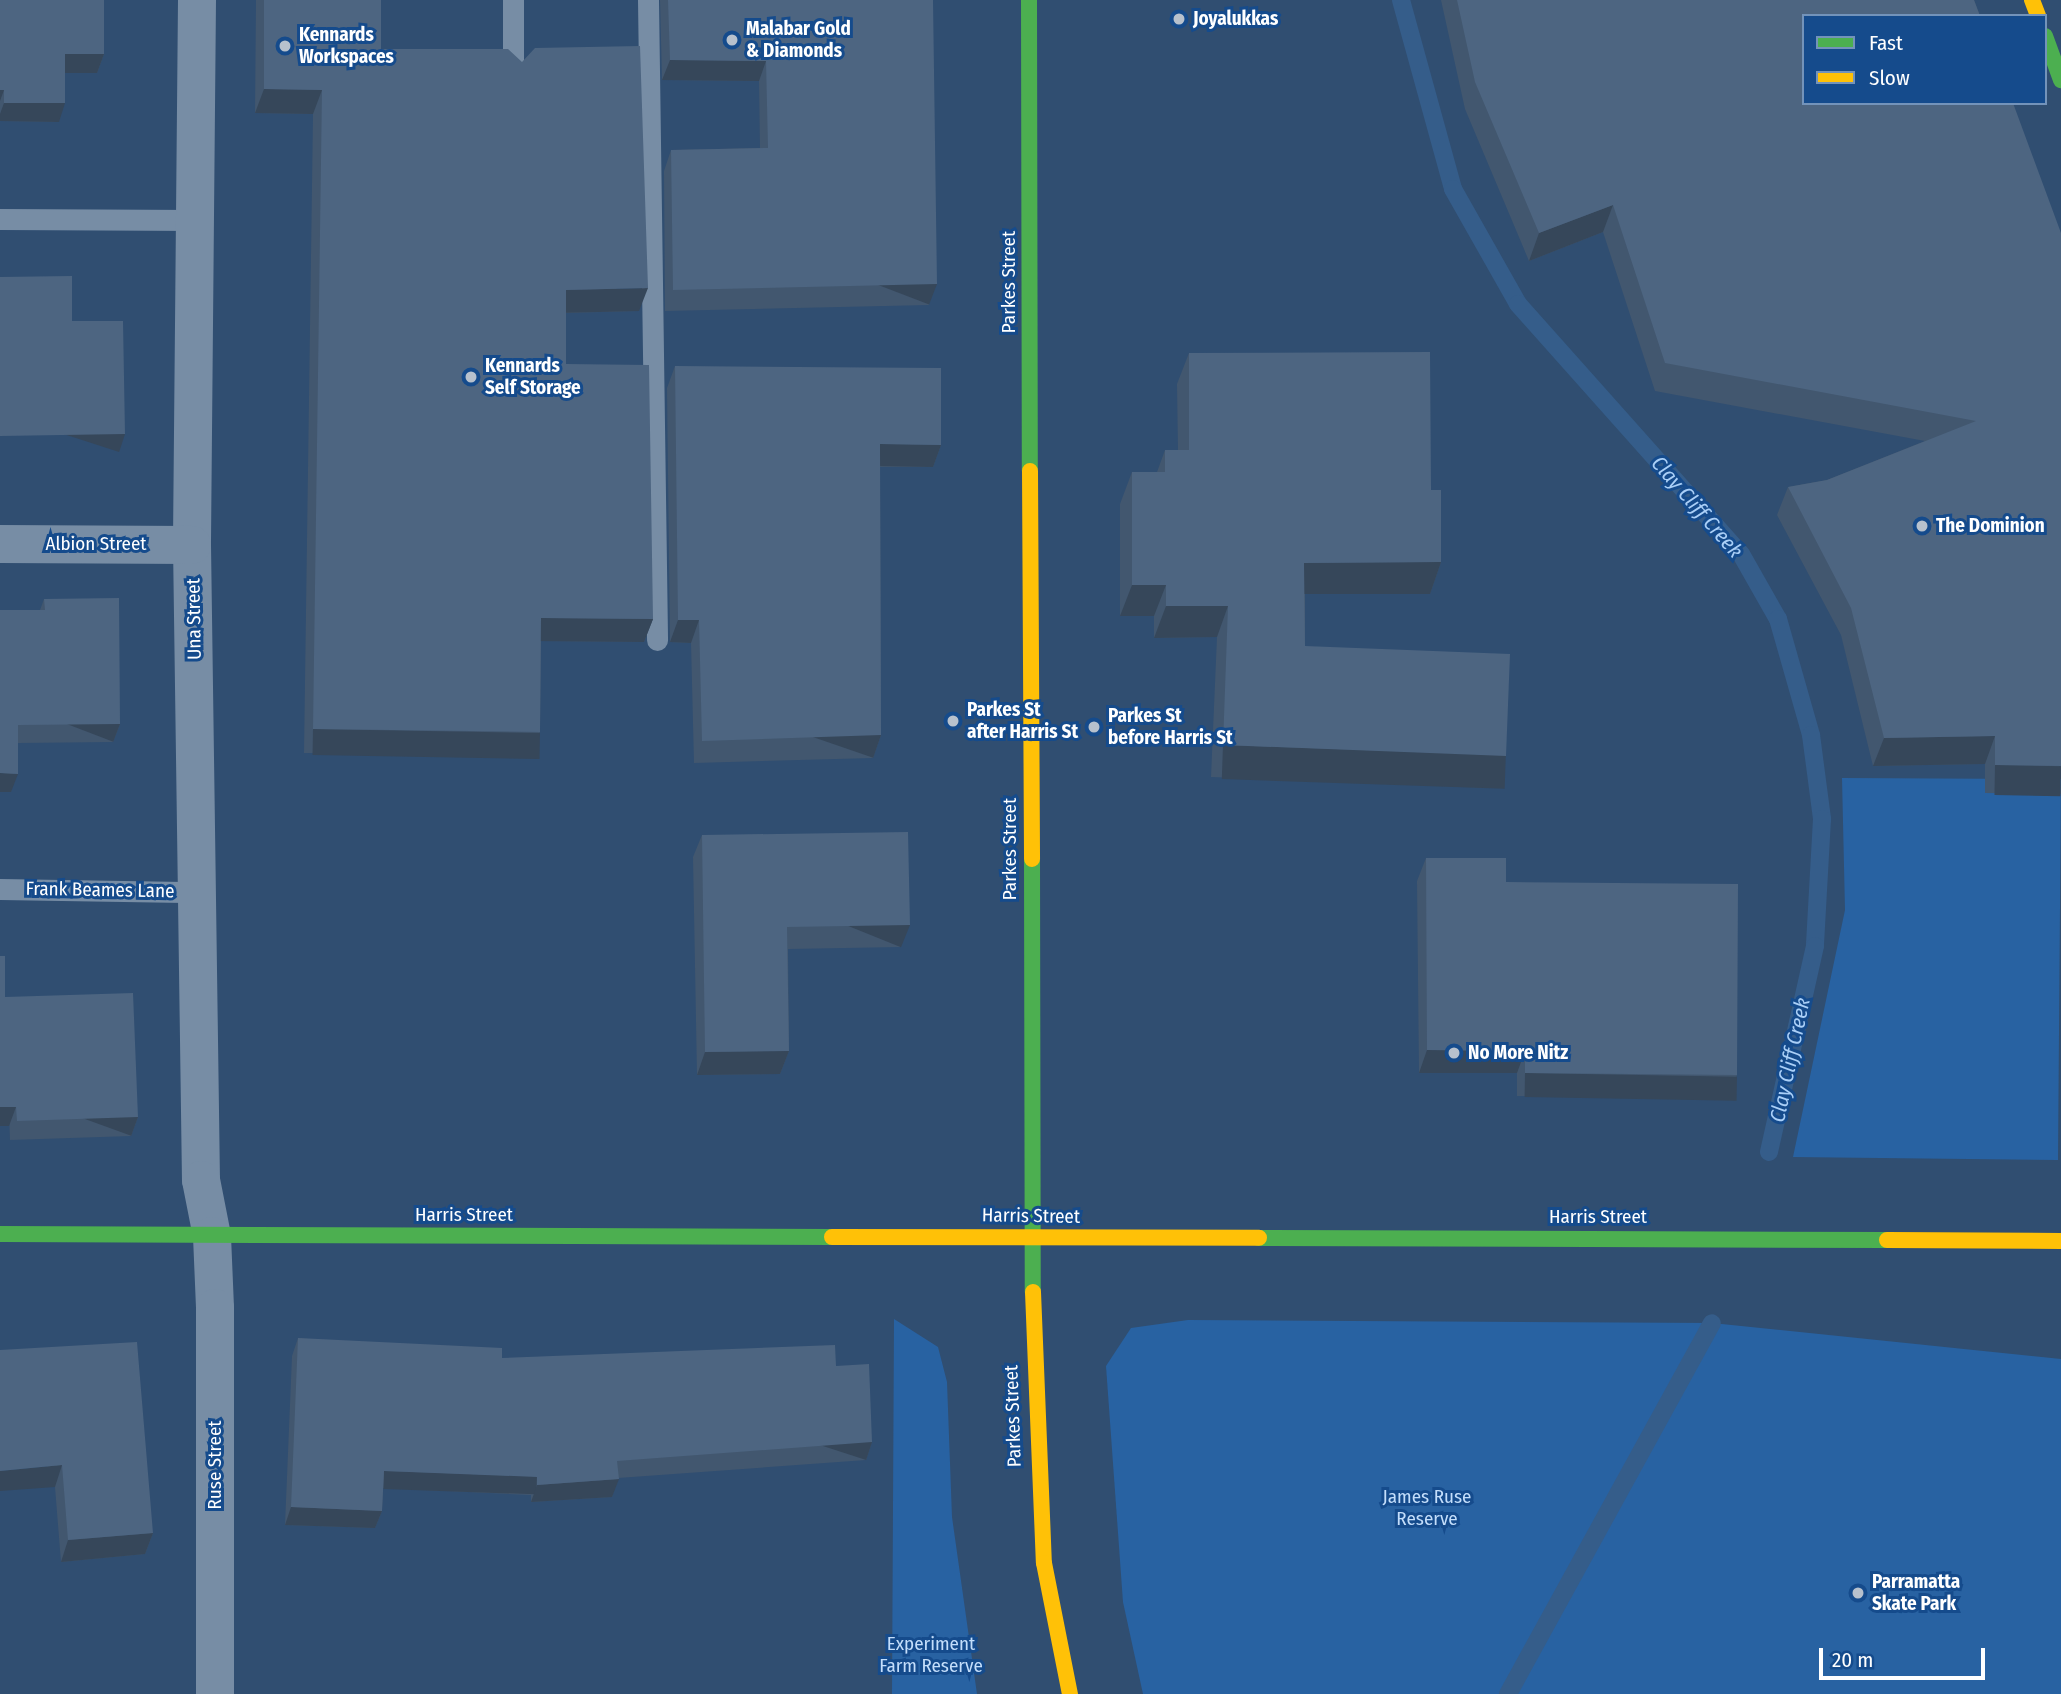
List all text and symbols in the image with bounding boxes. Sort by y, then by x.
place label: Joyalukkas [1193,8,1278,30]
marker: Joyalukkas [1171,11,1187,27]
legend [1802,14,2047,105]
place label: Malabar Gold & Diamonds [746,18,851,62]
place label: Kennards Workspaces [299,24,394,68]
text: Fast [1869,30,1903,56]
marker: Malabar Gold & Diamonds [724,32,740,48]
marker: Kennards Workspaces [277,38,293,54]
text: Slow [1869,65,1910,91]
street label: Parkes Street [998,231,1020,333]
place label: Kennards Self Storage [485,355,581,399]
marker: Kennards Self Storage [463,369,479,385]
water label: Clay Cliff Creek [1646,451,1748,563]
place label: The Dominion [1936,515,2045,537]
marker: The Dominion [1914,518,1930,534]
street label: Albion Street [45,533,147,555]
street label: Una Street [182,578,206,660]
place label: Parkes St after Harris St [967,699,1078,743]
place label: Parkes St before Harris St [1108,705,1233,749]
marker: Parkes St after Harris St [945,713,961,729]
marker: Parkes St before Harris St [1086,719,1102,735]
street label: Parkes Street [999,798,1021,900]
street label: Frank Beames Lane [25,877,175,903]
water label: Clay Cliff Creek [1765,996,1815,1124]
place label: No More Nitz [1468,1042,1568,1064]
marker: No More Nitz [1446,1045,1462,1061]
street label: Harris Street [415,1204,513,1226]
street label: Harris Street [982,1204,1080,1228]
street label: Harris Street [1549,1206,1647,1228]
street label: Parkes Street [1000,1365,1026,1467]
street label: Ruse Street [204,1421,226,1509]
park label: James Ruse Reserve [1383,1486,1471,1530]
place label: Parramatta Skate Park [1872,1571,1960,1615]
marker: Parramatta Skate Park [1850,1585,1866,1601]
park label: Experiment Farm Reserve [879,1633,983,1677]
scale bar [1823,1634,1989,1678]
text: 20 m [1832,1647,1873,1673]

